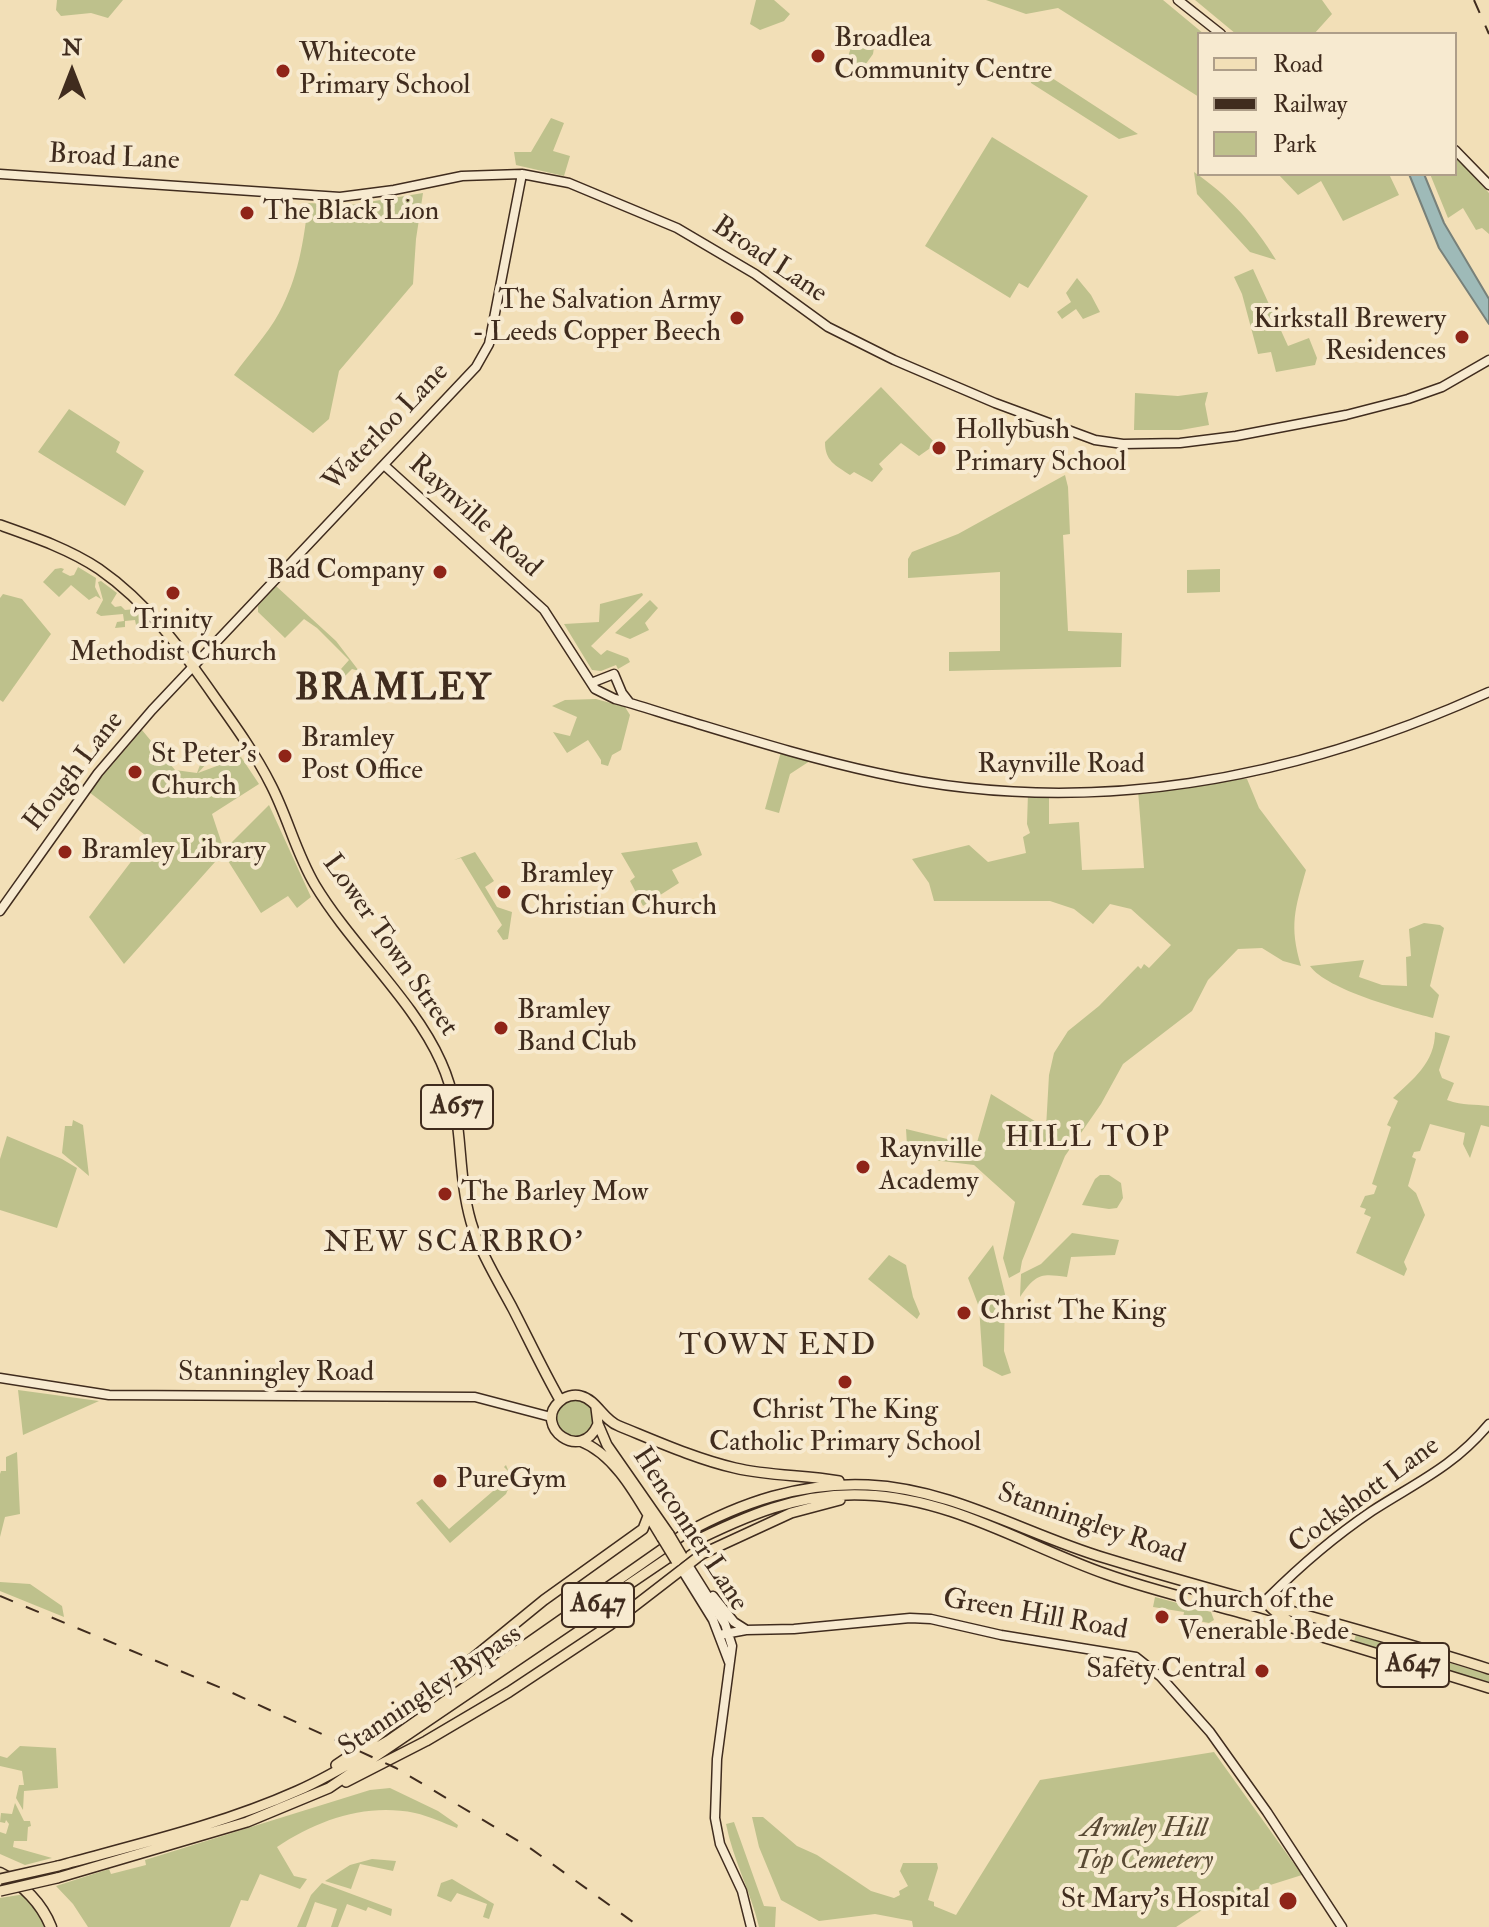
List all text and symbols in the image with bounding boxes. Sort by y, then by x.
place label: Broadlea Community Centre [834,23,1052,89]
north arrow [32,32,112,112]
legend [1197,32,1457,176]
text: N [62,34,82,62]
place label: Whitecote Primary School [299,38,470,104]
marker: Broadlea Community Centre [809,47,827,65]
text: Road [1273,49,1323,80]
marker: Whitecote Primary School [274,62,292,80]
text: Railway [1273,89,1347,120]
text: Park [1273,129,1317,160]
street label: Broad Lane [48,139,180,179]
place label: The Black Lion [263,196,439,230]
marker: The Black Lion [238,204,256,222]
street label: Broad Lane [705,210,833,312]
place label: The Salvation Army - Leeds Copper Beech [472,285,721,351]
place label: Kirkstall Brewery Residences [1253,304,1446,370]
marker: The Salvation Army - Leeds Copper Beech [728,309,746,327]
marker: Kirkstall Brewery Residences [1453,328,1471,346]
street label: Waterloo Lane [317,356,457,500]
place label: Hollybush Primary School [955,415,1126,481]
marker: Hollybush Primary School [930,439,948,457]
street label: Raynville Road [400,448,548,586]
place label: Bad Company [267,555,424,589]
marker: Bad Company [431,563,449,581]
marker: Trinity Methodist Church [164,584,182,602]
place label: Trinity Methodist Church [69,605,277,671]
district label: BRAMLEY [295,669,493,713]
street label: Hough Lane [18,705,132,839]
place label: Bramley Post Office [301,723,423,789]
place label: St Peter's Church [151,739,257,805]
marker: Bramley Post Office [276,747,294,765]
street label: Raynville Road [977,749,1145,783]
marker: St Peter's Church [126,763,144,781]
place label: Bramley Library [81,835,266,869]
marker: Bramley Library [56,843,74,861]
street label: Lower Town Street [314,849,464,1043]
place label: Bramley Christian Church [520,859,717,925]
marker: Bramley Christian Church [495,883,513,901]
place label: Bramley Band Club [517,995,637,1061]
marker: Bramley Band Club [492,1019,510,1037]
road number: A657 [421,1085,493,1129]
district label: HILL TOP [1005,1122,1171,1158]
place label: Raynville Academy [879,1134,982,1200]
marker: Raynville Academy [854,1158,872,1176]
place label: The Barley Mow [461,1177,648,1211]
marker: The Barley Mow [436,1185,454,1203]
district label: NEW SCARBRO' [324,1227,584,1263]
place label: Christ The King [980,1296,1166,1330]
marker: Christ The King [955,1304,973,1322]
district label: TOWN END [679,1330,877,1366]
street label: Stanningley Road [178,1357,374,1391]
marker: Christ The King Catholic Primary School [836,1373,854,1391]
place label: Christ The King Catholic Primary School [709,1395,981,1461]
street label: Cockshott Lane [1283,1430,1447,1562]
street label: Henconner Lane [624,1442,754,1618]
place label: PureGym [456,1464,566,1498]
marker: PureGym [431,1472,449,1490]
street label: Stanningley Road [993,1477,1189,1573]
road number: A647 [562,1583,634,1627]
street label: Green Hill Road [940,1583,1130,1649]
place label: Church of the Venerable Bede [1178,1584,1349,1650]
marker: Church of the Venerable Bede [1153,1608,1171,1626]
street label: Stanningley Bypass [333,1618,529,1766]
road number: A647 [1377,1643,1449,1687]
place label: Safety Central [1086,1654,1246,1688]
marker: Safety Central [1253,1662,1271,1680]
park label: Armley Hill Top Cemetery [1075,1813,1213,1879]
place label: St Mary's Hospital [1061,1884,1270,1918]
marker: St Mary's Hospital [1277,1890,1299,1912]

